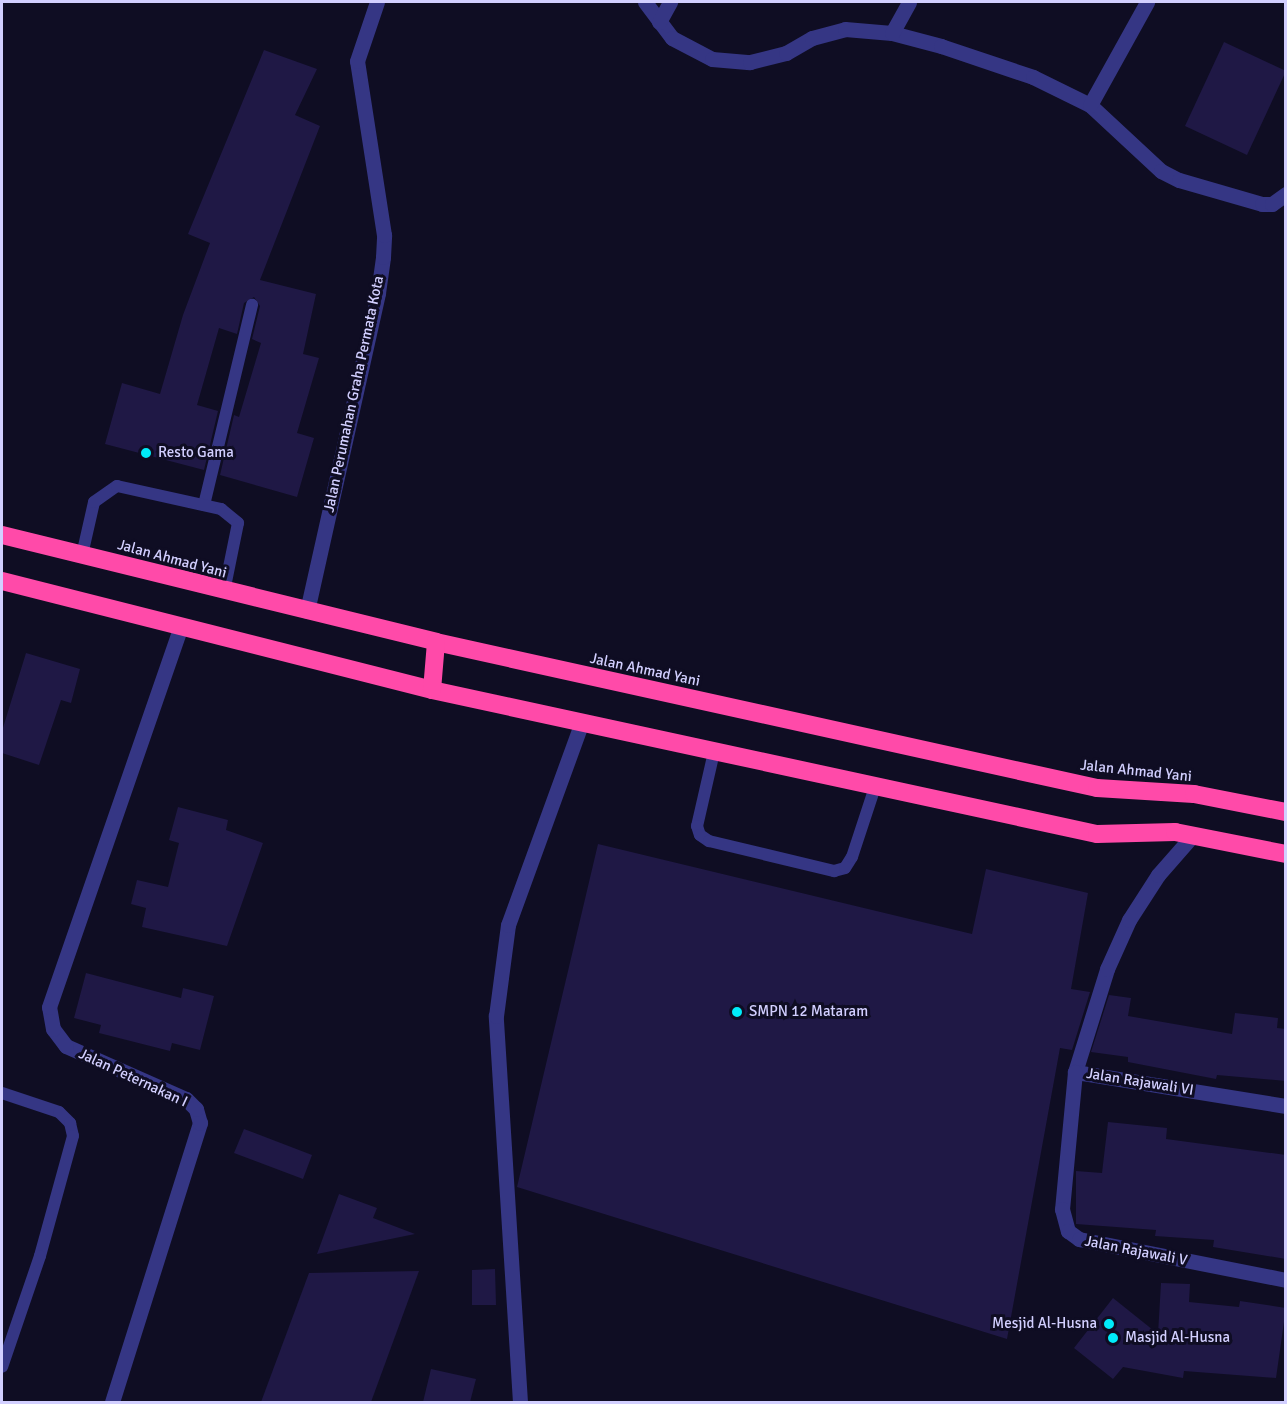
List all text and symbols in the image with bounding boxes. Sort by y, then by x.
street label: Jalan Perumahan Graha Permata Kota [320,274,388,514]
place label: Resto Gama [158,444,234,462]
marker: Resto Gama [139,446,153,460]
street label: Jalan Ahmad Yani [115,536,229,582]
street label: Jalan Ahmad Yani [588,650,702,690]
street label: Jalan Ahmad Yani [1079,756,1193,786]
place label: SMPN 12 Mataram [749,1003,868,1021]
marker: SMPN 12 Mataram [730,1005,744,1019]
street label: Jalan Peternakan I [76,1045,190,1111]
street label: Jalan Rajawali VI [1085,1065,1195,1099]
street label: Jalan Rajawali V [1083,1232,1189,1270]
place label: Mesjid Al-Husna [992,1315,1097,1333]
marker: Mesjid Al-Husna [1102,1317,1116,1331]
place label: Masjid Al-Husna [1125,1329,1230,1347]
marker: Masjid Al-Husna [1106,1331,1120,1345]

